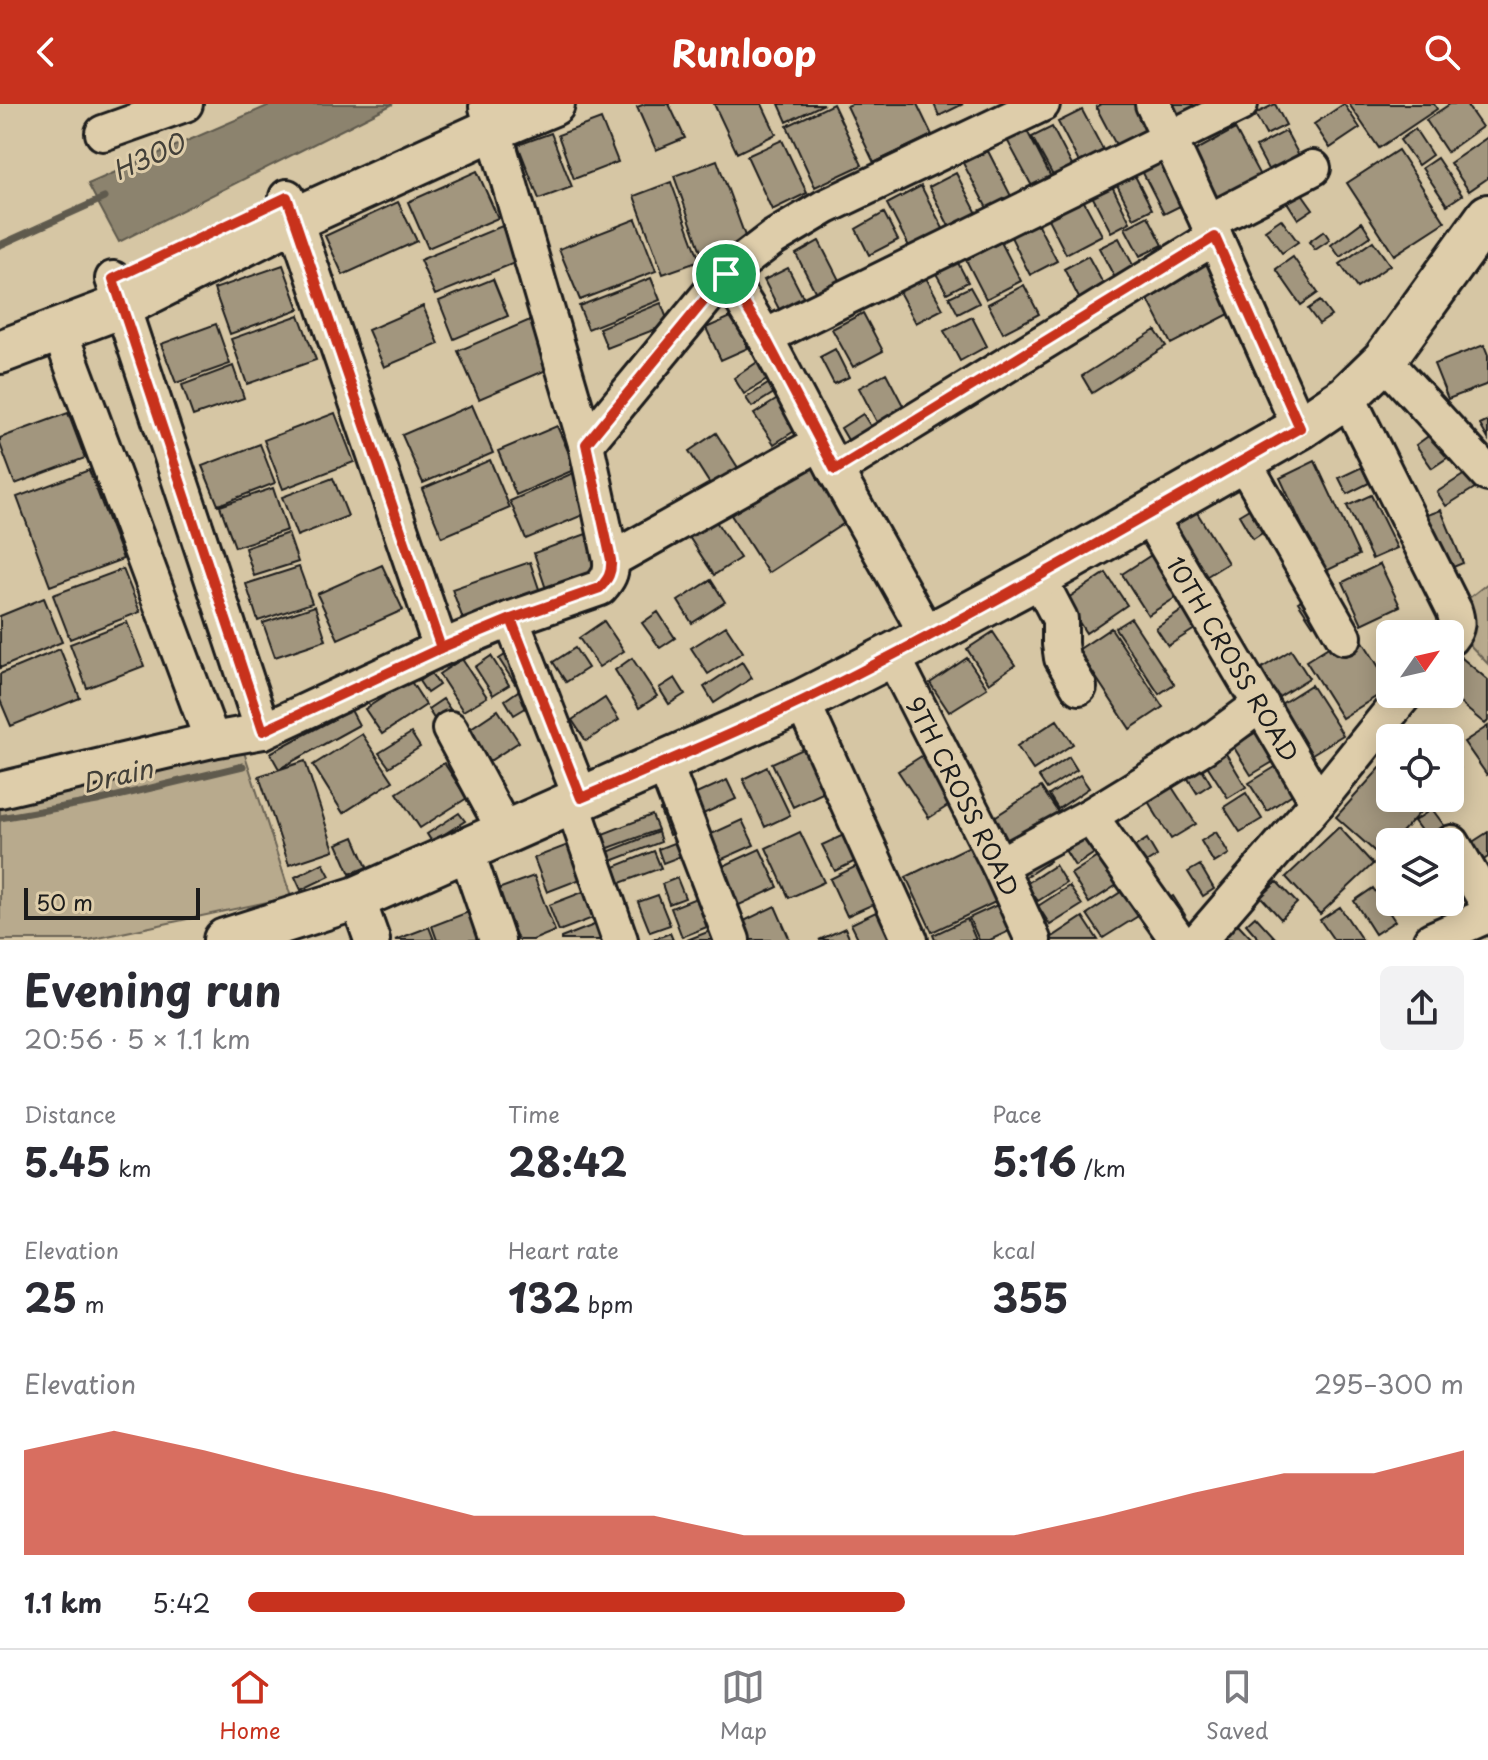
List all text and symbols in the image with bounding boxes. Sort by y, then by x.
text: Runloop [671,25,817,79]
icon: back [24,30,68,74]
icon: search [1420,30,1464,74]
water label: H300 [106,122,192,189]
pin [692,240,760,308]
icon: arrive [704,252,748,296]
street label: 10TH CROSS ROAD [1159,549,1308,768]
north arrow [1376,620,1464,708]
map controls [1376,620,1464,916]
street label: 9TH CROSS ROAD [898,690,1029,902]
button: locate [1376,724,1464,812]
water label: Drain [78,748,157,802]
button: layers [1376,828,1464,916]
scale bar [24,884,200,920]
text: 50 m [36,885,93,918]
text: Evening run [24,956,282,1022]
button: share [1380,966,1464,1050]
text: 20:56 · 5 × 1.1 km [24,1019,251,1058]
text: Distance [24,1097,116,1130]
text: Time [508,1097,560,1130]
text: Pace [992,1097,1042,1130]
text: 5.45 [24,1130,111,1191]
text: 28:42 [508,1130,627,1191]
text: 5:16 [992,1130,1077,1191]
text: km [111,1151,151,1184]
text: /km [1077,1151,1126,1184]
text: Elevation [24,1233,119,1266]
text: Heart rate [508,1233,619,1266]
text: kcal [992,1233,1036,1266]
text: 25 [24,1266,77,1327]
text: 132 [508,1266,581,1327]
text: 355 [992,1266,1069,1327]
text: m [77,1287,104,1320]
text: bpm [581,1287,633,1320]
text: Elevation [24,1364,136,1403]
text: 295–300 m [1314,1364,1464,1403]
text: 1.1 km [24,1583,102,1622]
text: 5:42 [152,1583,211,1622]
tab: Home [220,1665,281,1746]
tab: Map [720,1665,767,1746]
tab: Saved [1206,1665,1268,1746]

